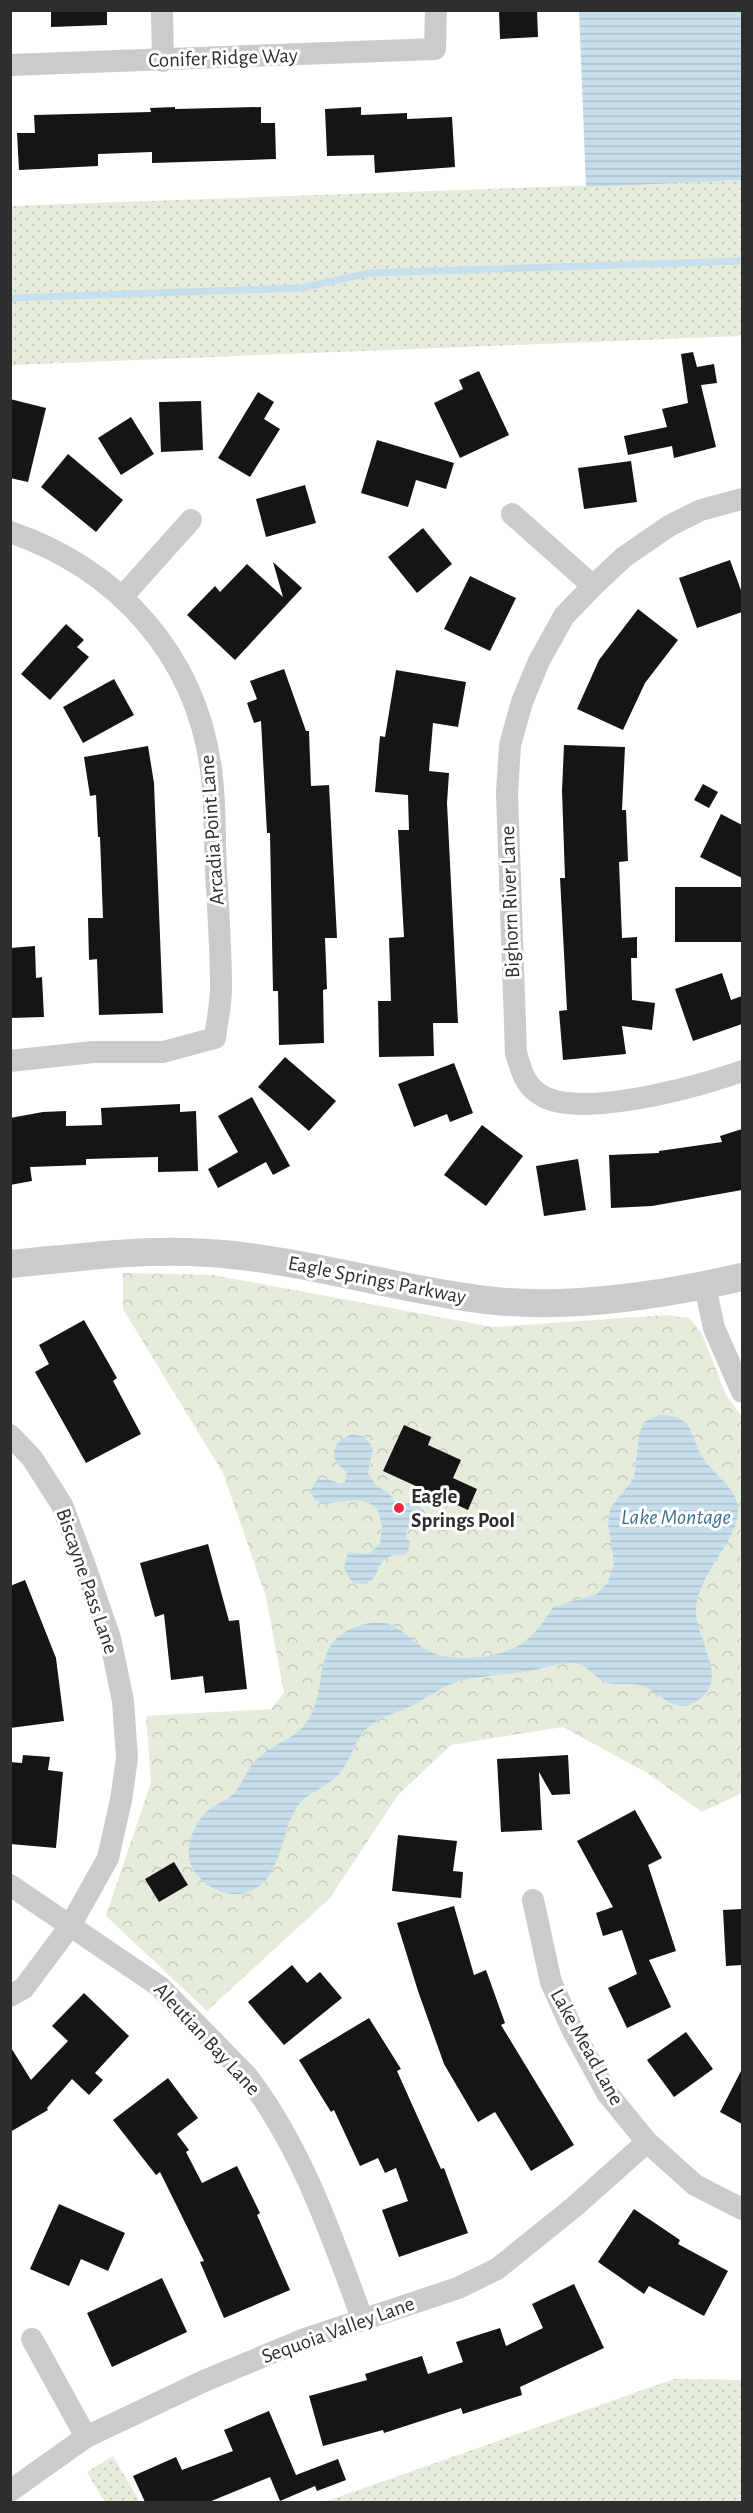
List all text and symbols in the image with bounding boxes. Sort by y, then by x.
street label: Conifer Ridge Way [148,45,298,71]
street label: Arcadia Point Lane [196,754,228,906]
street label: Bighorn River Lane [497,825,523,979]
street label: Eagle Springs Parkway [286,1252,468,1308]
place label: Eagle Springs Pool [411,1486,515,1531]
marker: Eagle Springs Pool [392,1501,406,1515]
street label: Biscayne Pass Lane [52,1506,122,1656]
water label: Lake Montage [621,1506,731,1528]
street label: Aleutian Bay Lane [150,1979,264,2099]
street label: Lake Mead Lane [546,1985,628,2109]
street label: Sequoia Valley Lane [259,2293,417,2367]

